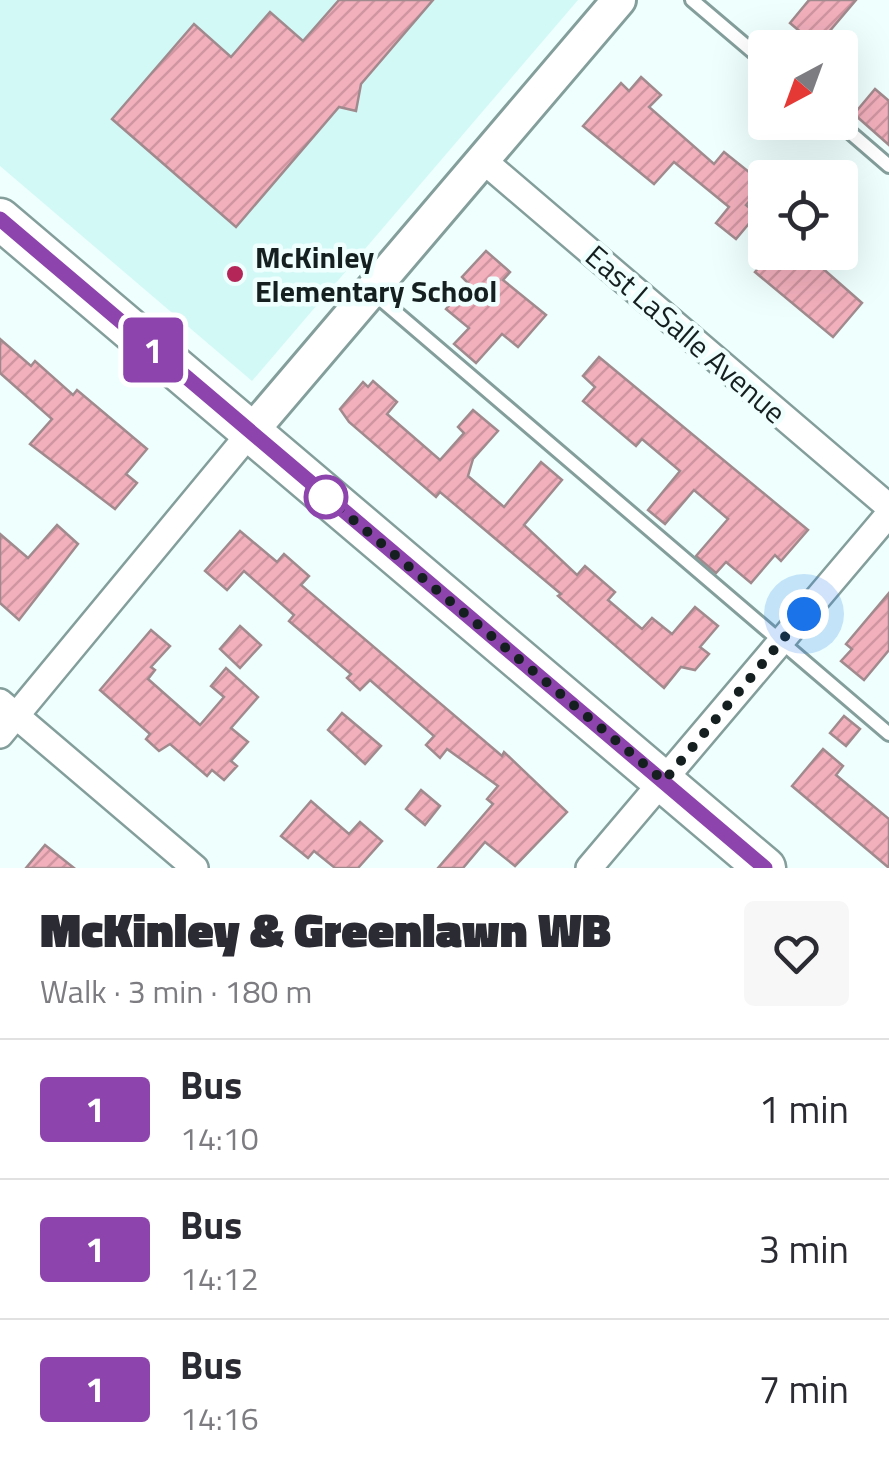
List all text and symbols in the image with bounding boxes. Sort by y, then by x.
north arrow [748,30,858,140]
map controls [748,30,858,270]
button: locate [748,160,858,270]
place label: McKinley Elementary School [255,234,497,314]
street label: East LaSalle Avenue [575,234,797,434]
marker: McKinley Elementary School [224,263,246,285]
line badge: 1 [120,318,186,382]
text: 1 [143,323,163,377]
unlabelled marker [305,476,347,518]
your location [779,589,829,639]
text: McKinley & Greenlawn WB [40,893,611,966]
button: heart [744,901,849,1006]
text: Walk · 3 min · 180 m [40,967,312,1015]
text: Bus [180,1056,242,1114]
text: 1 min [759,1080,849,1138]
text: 1 [85,1082,105,1136]
text: 14:10 [180,1114,259,1162]
text: Bus [180,1196,242,1254]
text: 3 min [759,1220,849,1278]
text: 1 [85,1222,105,1276]
text: 14:12 [180,1254,259,1302]
text: Bus [180,1336,242,1394]
text: 7 min [759,1360,849,1418]
text: 1 [85,1362,105,1416]
text: 14:16 [180,1394,259,1442]

